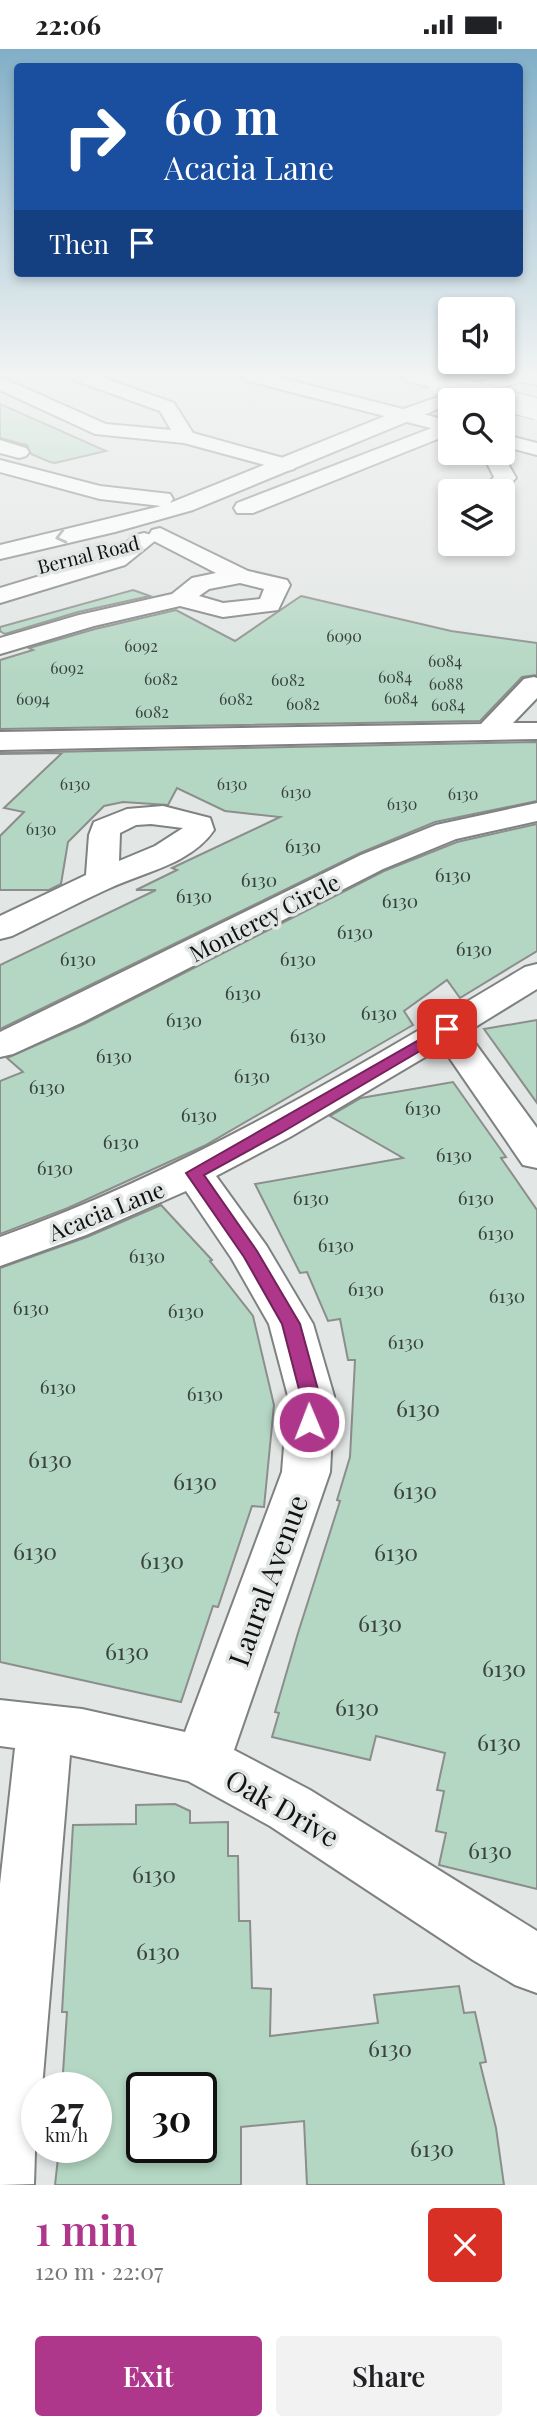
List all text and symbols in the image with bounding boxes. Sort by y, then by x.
text: 22:06 [35,7,101,42]
text: 60 m [164,82,279,147]
icon: right [49,91,140,182]
text: Acacia Lane [164,145,334,188]
icon: arrive [123,224,161,262]
text: Then [49,226,109,261]
map controls [438,297,515,556]
button: sound [438,297,515,374]
button: search [438,388,515,465]
button: layers [438,479,515,556]
street label: Bernal Road [34,529,142,579]
one-way arrow [55,529,67,543]
house number: 6090 [326,625,362,646]
house number: 6092 [124,635,158,656]
house number: 6084 [428,650,462,671]
house number: 6092 [50,657,84,678]
house number: 6084 [378,666,412,687]
house number: 6082 [144,668,178,689]
house number: 6082 [271,669,305,690]
house number: 6088 [429,673,463,694]
house number: 6084 [384,687,418,708]
house number: 6094 [16,688,50,709]
house number: 6082 [219,688,253,709]
house number: 6082 [286,693,320,714]
house number: 6084 [431,694,465,715]
house number: 6082 [135,701,169,722]
house number: 6130 [60,773,90,794]
house number: 6130 [217,773,247,794]
house number: 6130 [281,781,311,802]
house number: 6130 [448,783,478,804]
house number: 6130 [387,793,417,814]
house number: 6130 [26,818,56,839]
house number: 6130 [285,832,321,858]
house number: 6130 [435,861,471,887]
street label: Monterey Circle [183,866,345,968]
house number: 6130 [241,866,277,892]
house number: 6130 [176,882,212,908]
house number: 6130 [382,887,418,913]
house number: 6130 [337,918,373,944]
house number: 6130 [456,935,492,961]
house number: 6130 [60,945,96,971]
house number: 6130 [280,945,316,971]
house number: 6130 [225,979,261,1005]
house number: 6130 [361,999,397,1025]
pin [417,999,477,1059]
house number: 6130 [166,1006,202,1032]
icon: arrive [428,1010,466,1048]
house number: 6130 [290,1022,326,1048]
house number: 6130 [96,1042,132,1068]
house number: 6130 [234,1062,270,1088]
house number: 6130 [29,1073,65,1099]
house number: 6130 [405,1094,441,1120]
house number: 6130 [181,1101,217,1127]
house number: 6130 [103,1128,139,1154]
house number: 6130 [436,1141,472,1167]
house number: 6130 [37,1154,73,1180]
street label: Acacia Lane [43,1173,169,1248]
house number: 6130 [293,1184,329,1210]
house number: 6130 [458,1184,494,1210]
house number: 6130 [478,1219,514,1245]
house number: 6130 [318,1231,354,1257]
house number: 6130 [129,1242,165,1268]
house number: 6130 [348,1275,384,1301]
house number: 6130 [489,1282,525,1308]
house number: 6130 [13,1294,49,1320]
house number: 6130 [168,1297,204,1323]
house number: 6130 [388,1328,424,1354]
house number: 6130 [40,1373,76,1399]
house number: 6130 [187,1380,223,1406]
position arrow [272,1385,346,1459]
house number: 6130 [396,1392,440,1423]
house number: 6130 [28,1443,72,1474]
house number: 6130 [173,1465,217,1496]
house number: 6130 [393,1474,437,1505]
street label: Laural Avenue [219,1489,315,1671]
house number: 6130 [13,1535,57,1566]
house number: 6130 [374,1536,418,1567]
house number: 6130 [140,1544,184,1575]
house number: 6130 [358,1607,402,1638]
house number: 6130 [105,1635,149,1666]
house number: 6130 [482,1652,526,1683]
house number: 6130 [335,1691,379,1722]
house number: 6130 [477,1726,521,1757]
street label: Oak Drive [220,1760,346,1854]
house number: 6130 [468,1834,512,1865]
house number: 6130 [132,1858,176,1889]
house number: 6130 [136,1935,180,1966]
house number: 6130 [368,2032,412,2063]
speed limit sign: 30 [126,2072,217,2163]
text: 27 [49,2085,84,2132]
text: km/h [45,2123,88,2147]
house number: 6130 [410,2132,454,2163]
text: 1 min [35,2201,137,2257]
button: close [428,2208,502,2282]
text: 120 m · 22:07 [35,2255,163,2286]
button: Exit [35,2336,262,2416]
button: Share [276,2336,502,2416]

